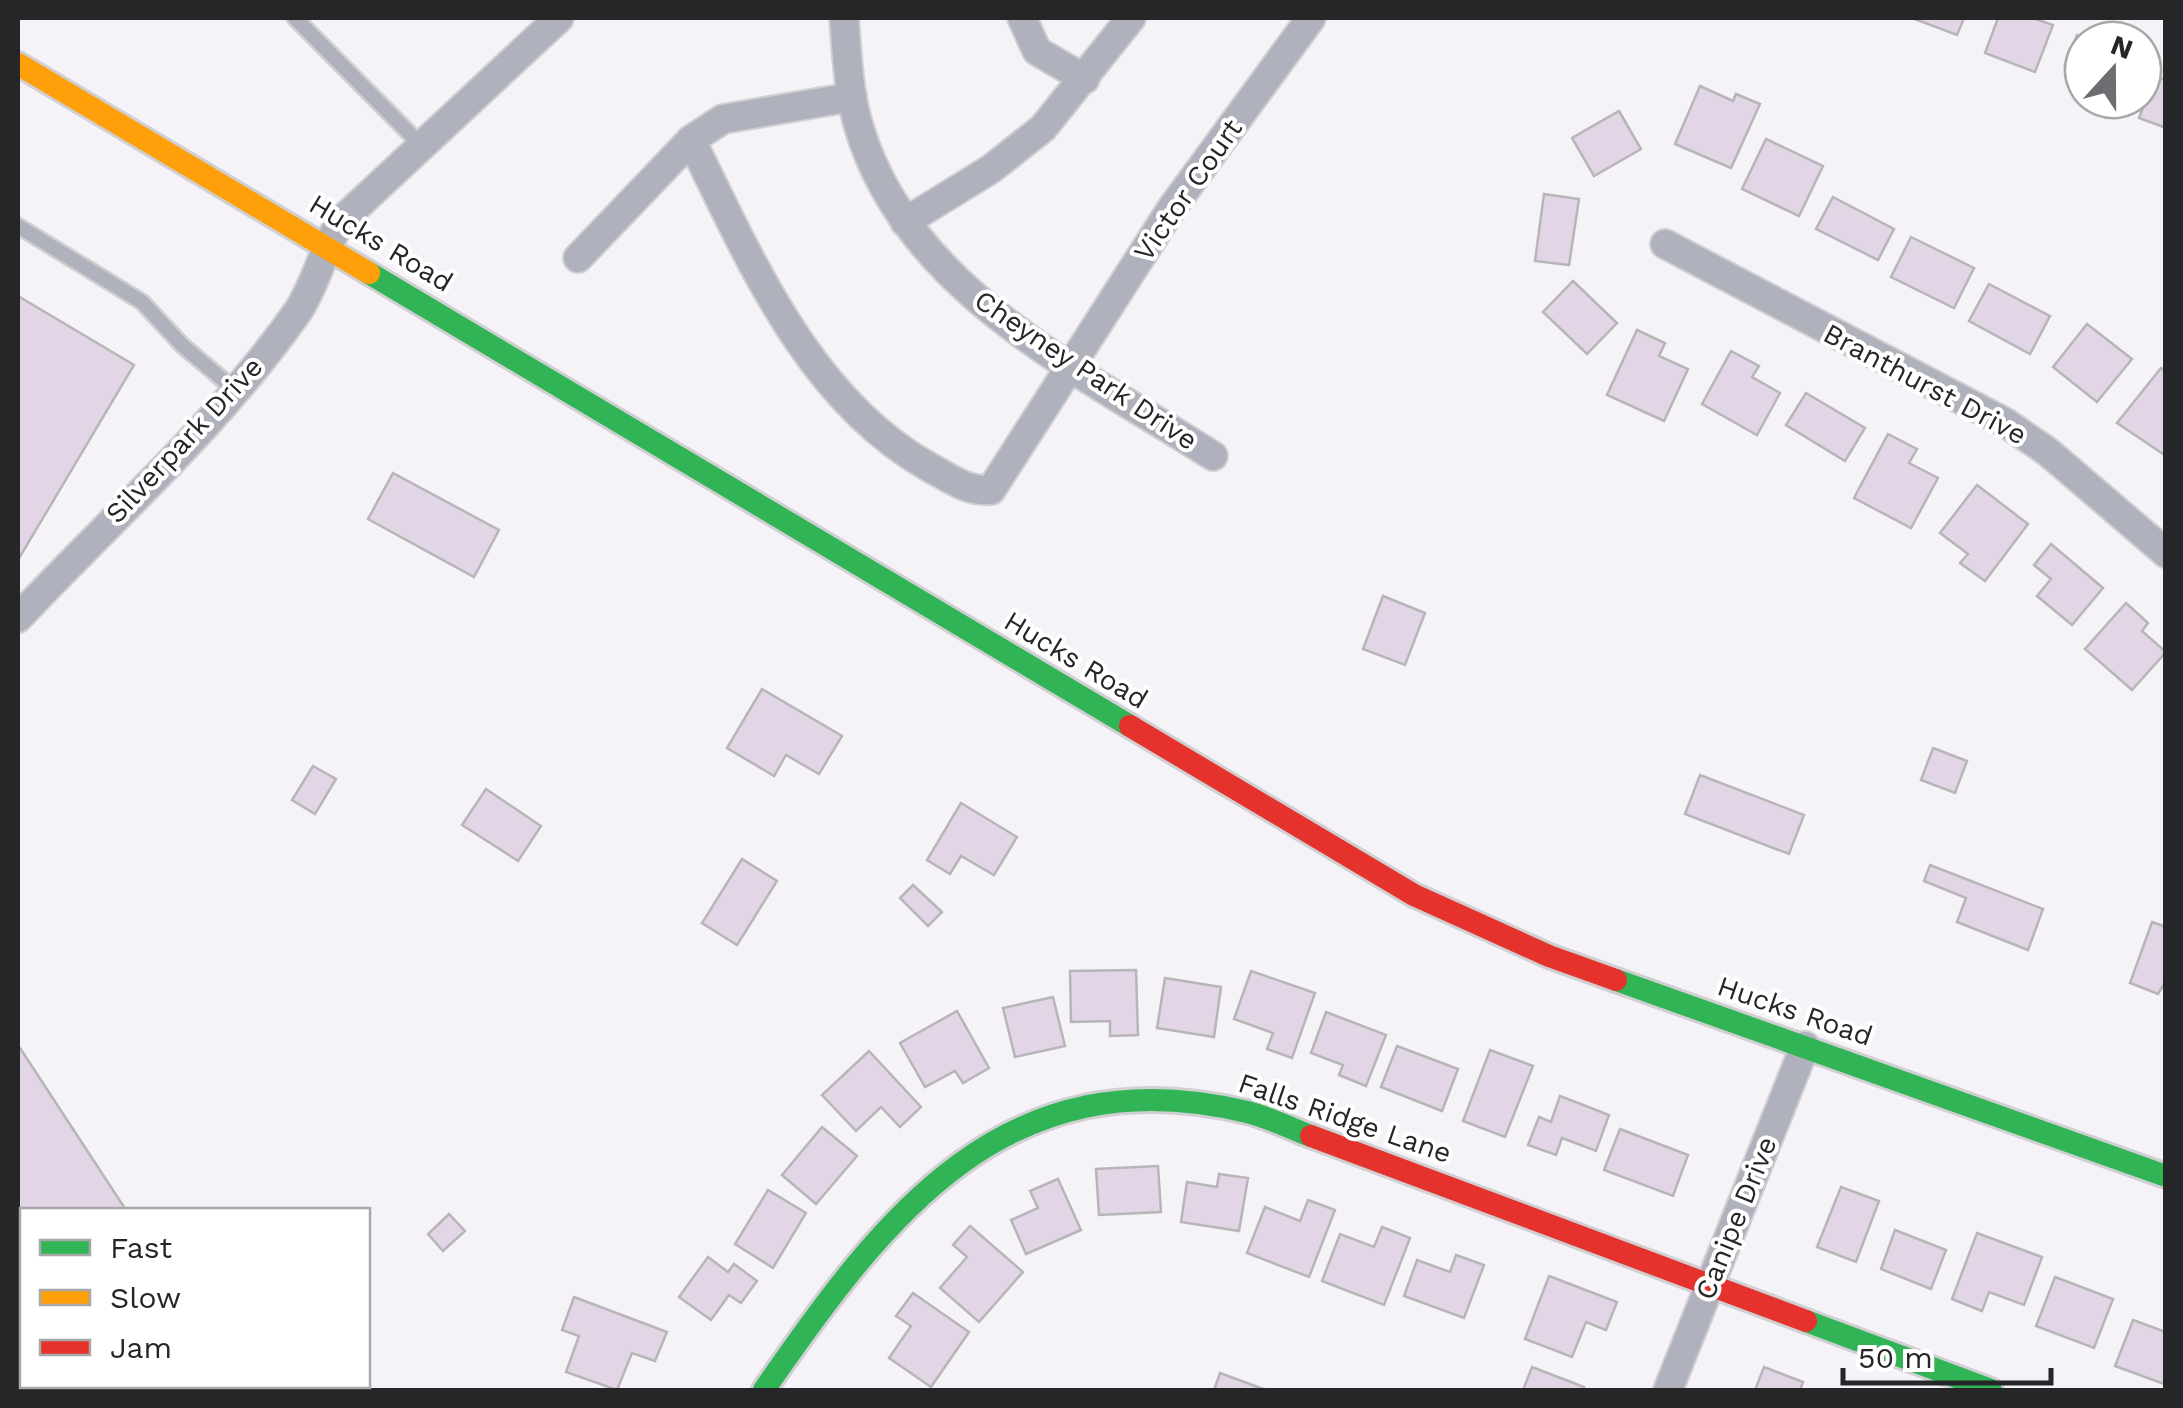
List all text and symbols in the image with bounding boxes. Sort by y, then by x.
north arrow [2063,20,2163,120]
text: N [2106,28,2137,66]
street label: Victor Court [1127,112,1249,267]
street label: Hucks Road [303,187,459,299]
street label: Cheyney Park Drive [968,283,1204,457]
street label: Branthurst Drive [1818,317,2032,451]
street label: Silverpark Drive [99,350,269,530]
street label: Hucks Road [998,604,1154,716]
street label: Hucks Road [1713,969,1877,1053]
street label: Falls Ridge Lane [1234,1066,1456,1170]
street label: Canipe Drive [1688,1132,1784,1304]
legend [20,1208,370,1388]
text: Fast [110,1230,173,1265]
text: Slow [110,1280,181,1315]
scale bar [1843,1323,2050,1385]
text: Jam [110,1330,172,1365]
text: 50 m [1858,1340,1933,1375]

